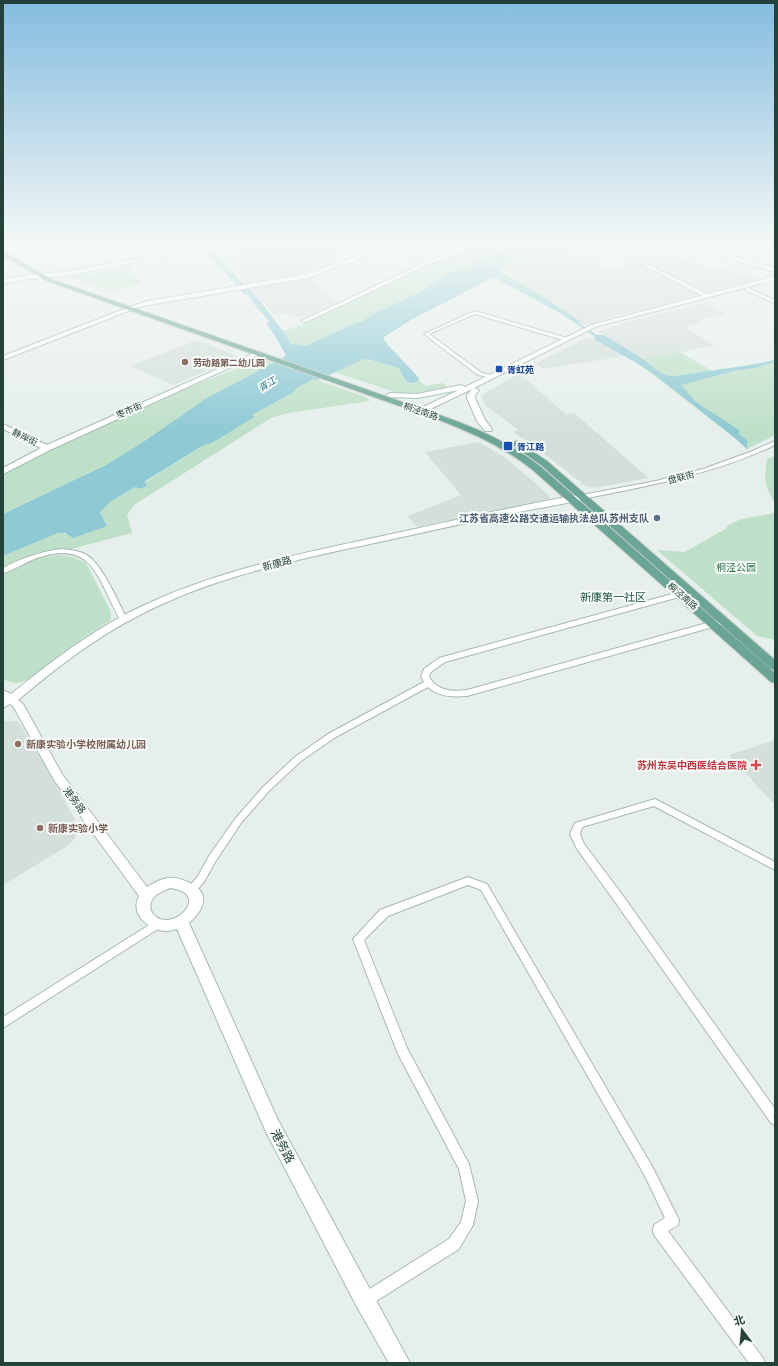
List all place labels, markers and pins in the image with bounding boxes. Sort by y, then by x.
marker: 劳动路第二幼儿园 [180,357,190,367]
place label: 劳动路第二幼儿园 [193,357,265,368]
marker: 胥虹苑 [494,364,504,374]
place label: 胥虹苑 [507,364,534,375]
marker: 胥江路 [502,440,514,452]
place label: 胥江路 [517,441,545,452]
place label: 江苏省高速公路交通运输执法总队苏州支队 [459,512,649,524]
marker: 江苏省高速公路交通运输执法总队苏州支队 [652,513,662,523]
place label: 新康实验小学校附属幼儿园 [26,738,146,750]
marker: 新康实验小学校附属幼儿园 [13,739,23,749]
place label: 苏州东吴中西医结合医院 [637,759,747,771]
marker: 苏州东吴中西医结合医院 [750,759,762,771]
place label: 新康实验小学 [48,822,108,834]
marker: 新康实验小学 [35,823,45,833]

